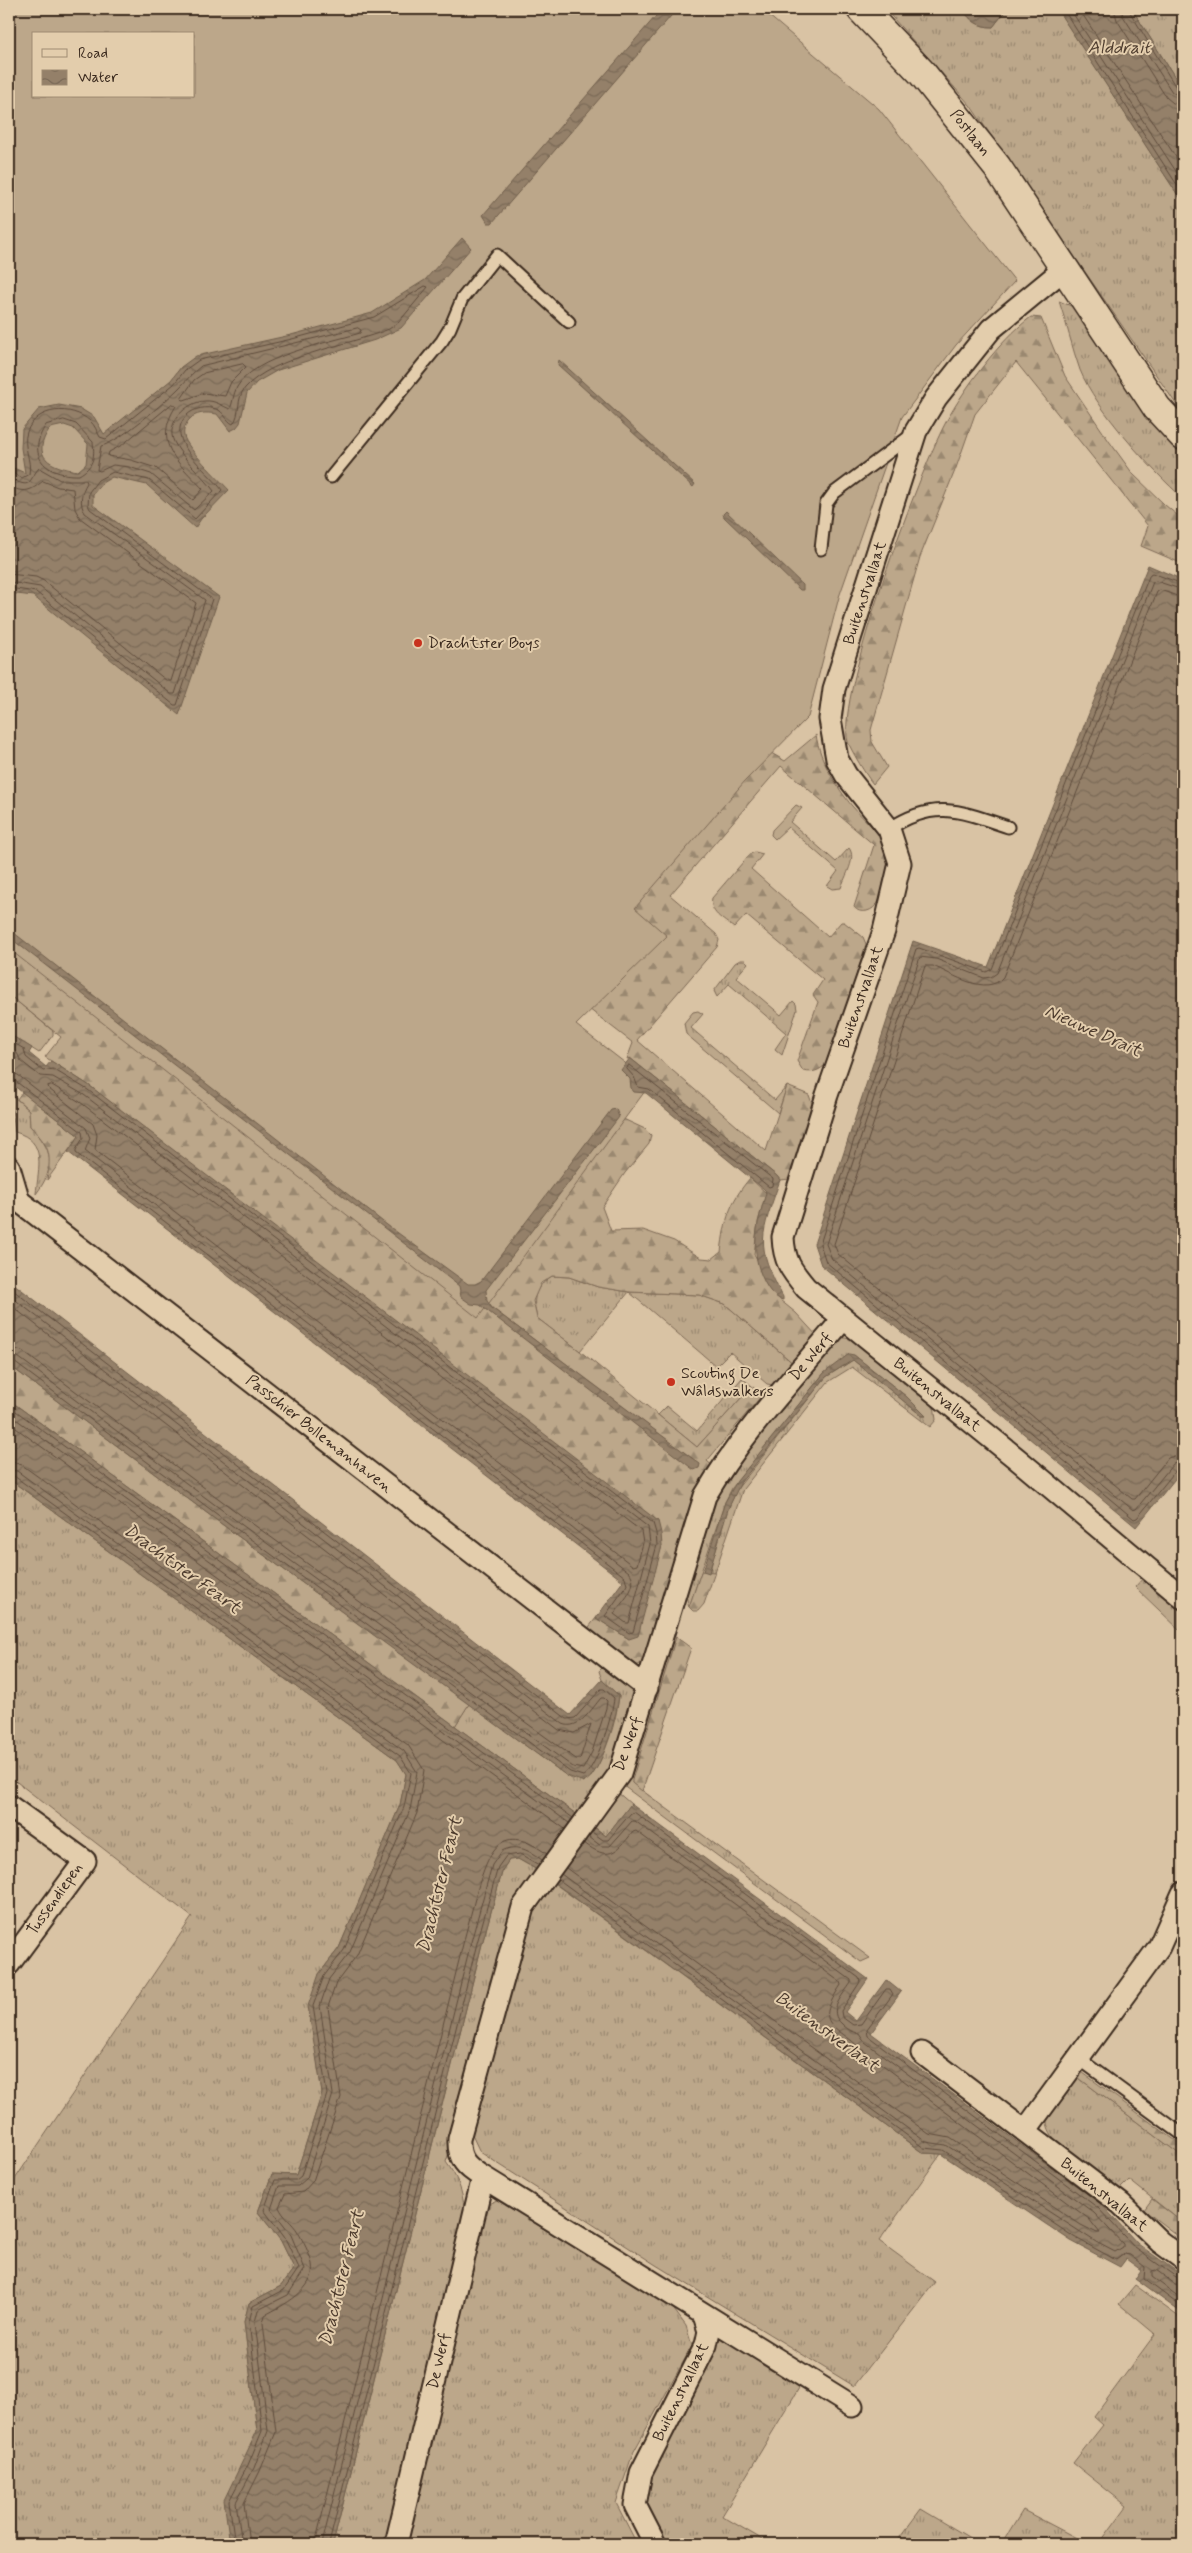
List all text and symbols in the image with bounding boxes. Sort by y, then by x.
legend [32,32,195,98]
water label: Alddrait [1088,36,1152,60]
text: Road [78,44,108,64]
text: Water [78,68,118,88]
street label: Postlaan [945,105,995,161]
street label: Buitenstvallaat [838,538,892,647]
place label: Drachtster Boys [428,633,540,654]
marker: Drachtster Boys [412,637,424,649]
street label: Buitenstvallaat [834,942,889,1051]
water label: Nieuwe Drait [1041,999,1146,1064]
street label: De Werf [785,1328,838,1386]
street label: Buitenstvallaat [889,1353,986,1437]
place label: Scouting De Wâldswalkers [681,1363,774,1402]
street label: Passchier Bollemanhaven [241,1370,397,1498]
marker: Scouting De Wâldswalkers [665,1376,677,1388]
water label: Drachtster Feart [119,1518,246,1620]
street label: De Werf [608,1713,648,1774]
water label: Drachtster Feart [412,1813,469,1955]
street label: Tussendiepen [22,1858,88,1940]
water label: Buitenstverlaat [770,1986,885,2079]
street label: Buitenstvallaat [1056,2153,1153,2237]
water label: Drachtster Feart [314,2206,371,2348]
street label: De Werf [422,2331,456,2391]
street label: Buitenstvallaat [648,2339,714,2445]

